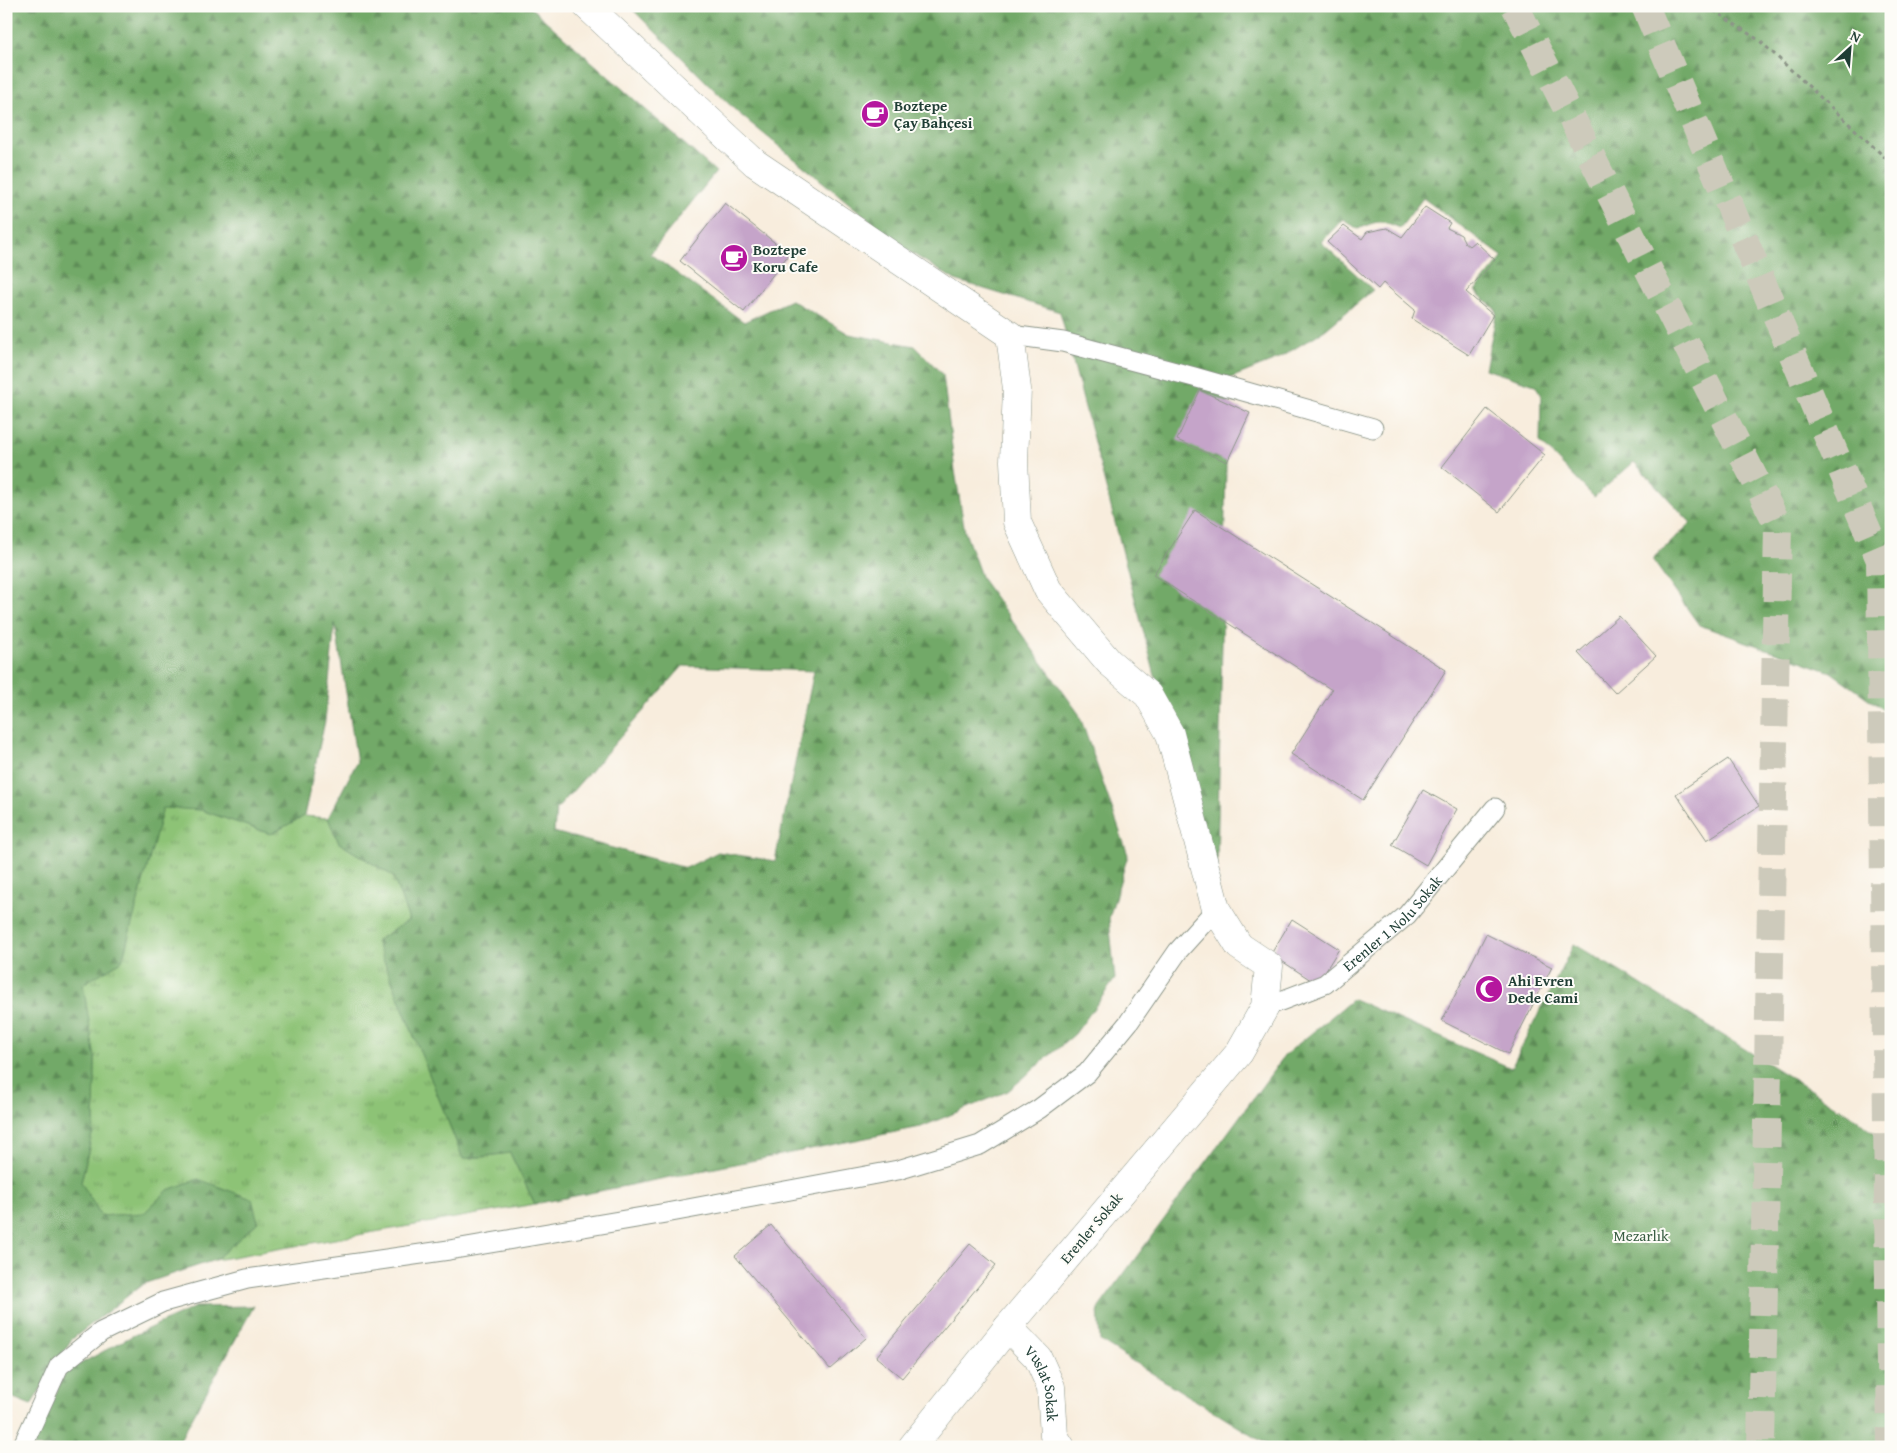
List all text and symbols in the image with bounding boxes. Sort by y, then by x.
north arrow [1824,22,1874,72]
text: N [1847,25,1865,48]
place label: Boztepe Çay Bahçesi [894,95,973,133]
cafe icon: Boztepe Çay Bahçesi [860,99,890,129]
place label: Boztepe Koru Cafe [753,239,818,277]
cafe icon: Boztepe Koru Cafe [719,243,749,273]
street label: Erenler 1 Nolu Sokak [1338,870,1446,976]
place label: Ahi Evren Dede Cami [1508,970,1578,1008]
mosque icon: Ahi Evren Dede Cami [1474,974,1504,1004]
street label: Erenler Sokak [1055,1188,1127,1268]
park label: Mezarlık [1613,1225,1669,1246]
street label: Vuslat Sokak [1020,1340,1064,1423]

